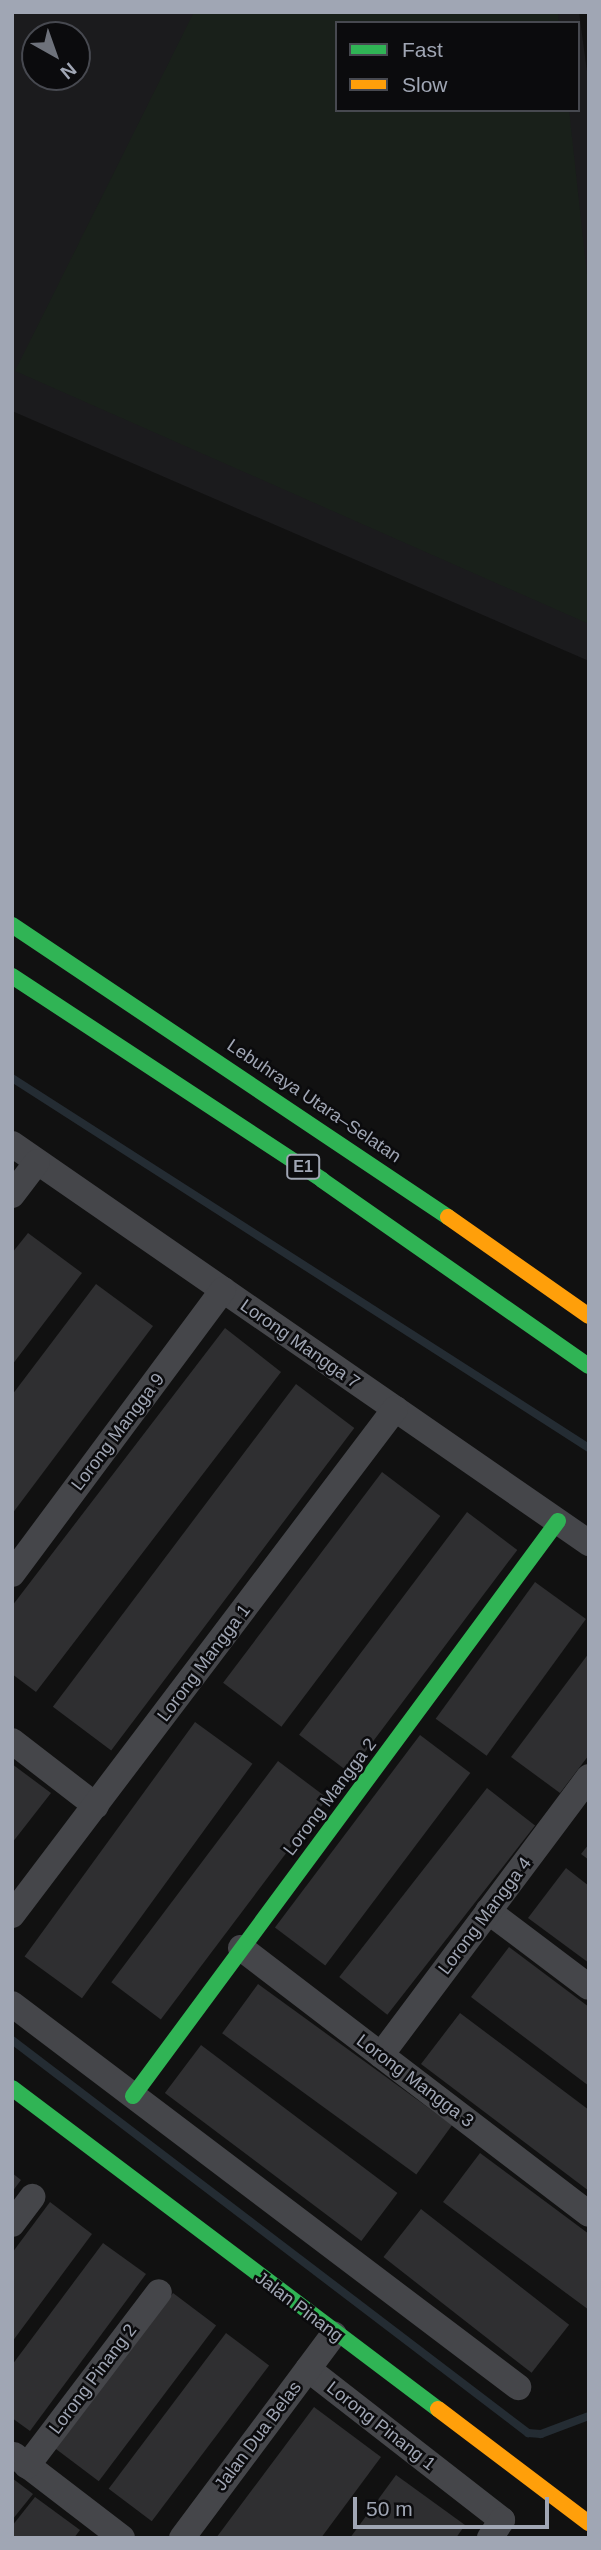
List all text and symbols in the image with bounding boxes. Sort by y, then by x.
north arrow [21,21,91,91]
legend [335,21,580,112]
text: Fast [402,38,443,61]
text: N [57,58,81,83]
text: Slow [402,73,448,96]
street label: Lebuhraya Utara–Selatan [223,1035,405,1167]
road number: E1 [286,1154,320,1180]
street label: Lorong Mangga 7 [236,1295,364,1393]
street label: Lorong Mangga 9 [67,1369,169,1495]
street label: Lorong Mangga 1 [153,1600,255,1726]
street label: Lorong Mangga 2 [279,1734,381,1860]
street label: Lorong Mangga 4 [434,1853,536,1979]
street label: Lorong Mangga 3 [352,2030,478,2132]
street label: Jalan Pinang [251,2267,347,2347]
street label: Lorong Pinang 2 [45,2320,141,2438]
street label: Jalan Dua Belas [210,2377,306,2495]
street label: Lorong Pinang 1 [322,2377,440,2475]
scale bar [356,2484,552,2528]
text: 50 m [366,2497,413,2520]

